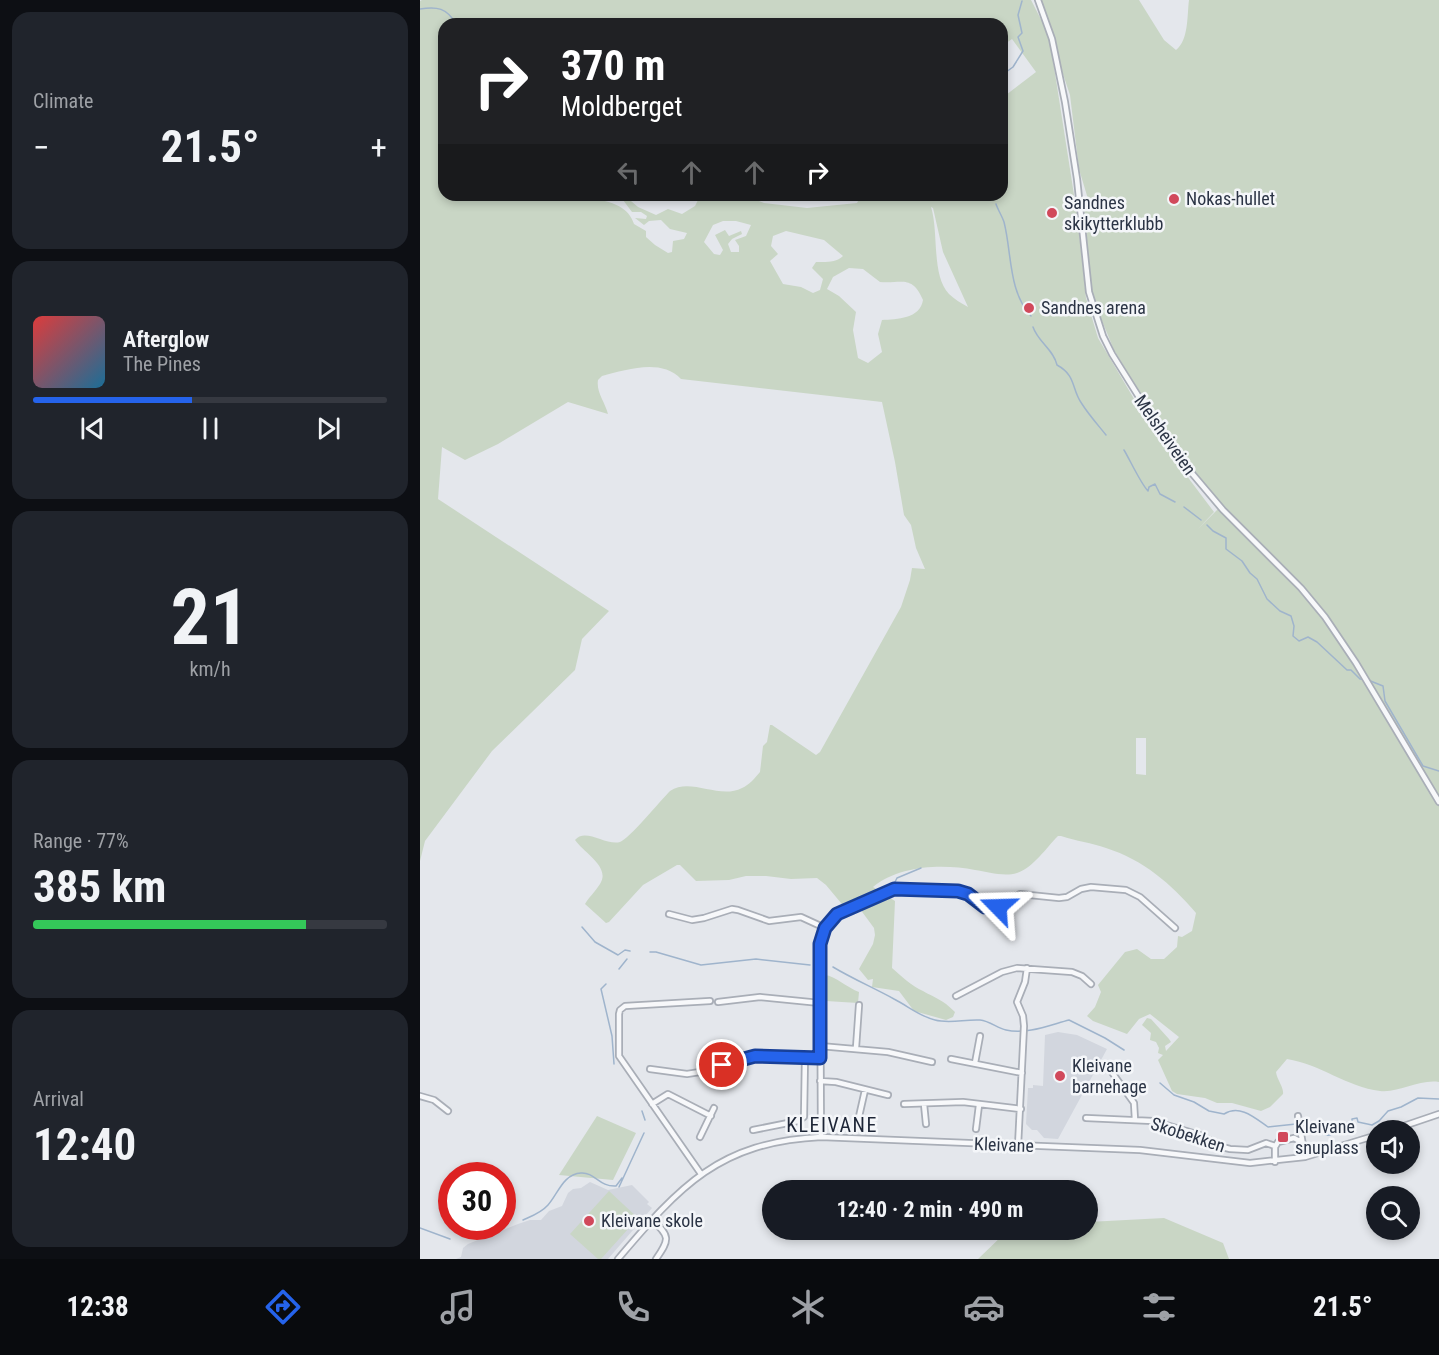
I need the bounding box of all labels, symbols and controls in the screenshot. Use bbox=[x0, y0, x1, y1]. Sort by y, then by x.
text: 370 m bbox=[561, 41, 666, 90]
icon: right bbox=[462, 42, 540, 120]
text: Climate bbox=[33, 89, 93, 113]
text: Moldberget bbox=[561, 91, 682, 123]
text: 21.5° bbox=[161, 120, 259, 173]
text: − bbox=[33, 128, 50, 167]
text: + bbox=[371, 128, 387, 167]
icon: left bbox=[612, 156, 645, 189]
icon: ahead bbox=[675, 156, 708, 189]
icon: ahead bbox=[738, 156, 771, 189]
icon: right bbox=[801, 156, 834, 189]
place label: Nokas-hullet bbox=[1186, 188, 1275, 209]
place label: Sandnes skikytterklubb bbox=[1064, 192, 1163, 234]
marker: Nokas-hullet bbox=[1167, 192, 1181, 206]
marker: Sandnes skikytterklubb bbox=[1045, 206, 1059, 220]
place label: Sandnes arena bbox=[1041, 297, 1146, 318]
marker: Sandnes arena bbox=[1022, 301, 1036, 315]
text: Afterglow bbox=[123, 327, 209, 352]
text: The Pines bbox=[123, 352, 201, 376]
street label: Melsheiveien bbox=[1130, 391, 1201, 479]
icon: previous bbox=[76, 412, 109, 445]
icon: pause bbox=[194, 412, 227, 445]
icon: next bbox=[312, 412, 345, 445]
text: 21 bbox=[171, 572, 249, 663]
text: km/h bbox=[189, 657, 231, 681]
text: Range · 77% bbox=[33, 829, 129, 853]
text: 385 km bbox=[33, 860, 166, 913]
position arrow bbox=[966, 875, 1030, 939]
pin bbox=[696, 1039, 747, 1090]
icon: arrive bbox=[705, 1048, 738, 1081]
place label: Kleivane barnehage bbox=[1072, 1055, 1147, 1097]
marker: Kleivane barnehage bbox=[1053, 1069, 1067, 1083]
text: Arrival bbox=[33, 1087, 84, 1111]
district label: KLEIVANE bbox=[786, 1113, 878, 1137]
street label: Skobekken bbox=[1148, 1113, 1228, 1156]
place label: Kleivane snuplass bbox=[1295, 1116, 1359, 1158]
text: 12:40 bbox=[33, 1118, 136, 1171]
map controls bbox=[1366, 1120, 1420, 1240]
button: sound bbox=[1366, 1120, 1420, 1174]
marker: Kleivane snuplass bbox=[1276, 1130, 1290, 1144]
street label: Kleivane bbox=[974, 1133, 1034, 1156]
speed limit sign: 30 bbox=[438, 1162, 516, 1240]
button: search bbox=[1366, 1186, 1420, 1240]
text: 12:40 · 2 min · 490 m bbox=[837, 1197, 1023, 1222]
place label: Kleivane skole bbox=[601, 1210, 703, 1231]
marker: Kleivane skole bbox=[582, 1214, 596, 1228]
icon: directions bbox=[262, 1286, 304, 1328]
icon: music bbox=[437, 1286, 479, 1328]
icon: phone bbox=[612, 1286, 654, 1328]
icon: climate bbox=[787, 1286, 829, 1328]
icon: car bbox=[963, 1286, 1005, 1328]
icon: filters bbox=[1138, 1286, 1180, 1328]
text: 12:38 bbox=[67, 1291, 129, 1323]
text: 21.5° bbox=[1313, 1291, 1372, 1323]

